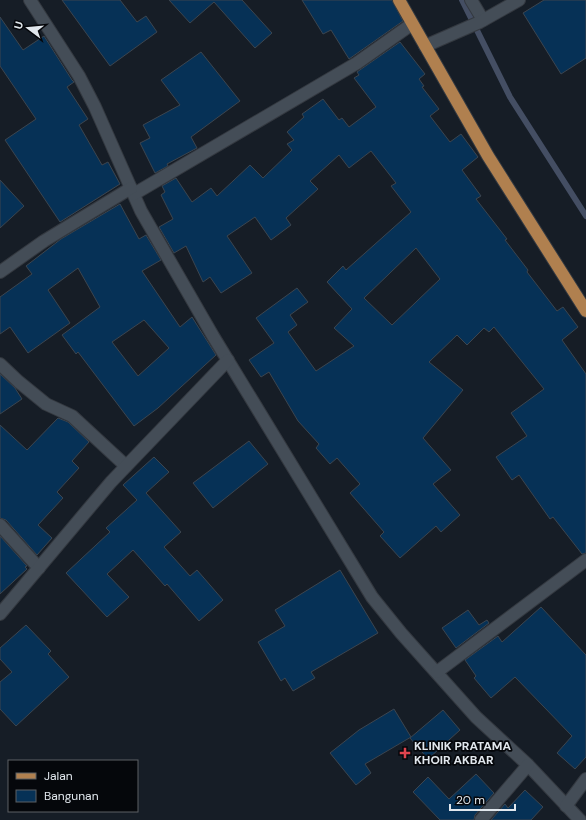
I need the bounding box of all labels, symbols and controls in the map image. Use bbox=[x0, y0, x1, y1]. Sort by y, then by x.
north arrow bbox=[8, 8, 48, 48]
text: U bbox=[11, 20, 26, 31]
place label: KLINIK PRATAMA KHOIR AKBAR bbox=[414, 738, 511, 768]
marker: KLINIK PRATAMA KHOIR AKBAR bbox=[399, 747, 411, 759]
legend bbox=[8, 760, 138, 812]
text: Jalan bbox=[44, 768, 73, 784]
scale bar bbox=[450, 786, 515, 812]
text: Bangunan bbox=[44, 788, 99, 804]
text: 20 m bbox=[456, 792, 485, 808]

